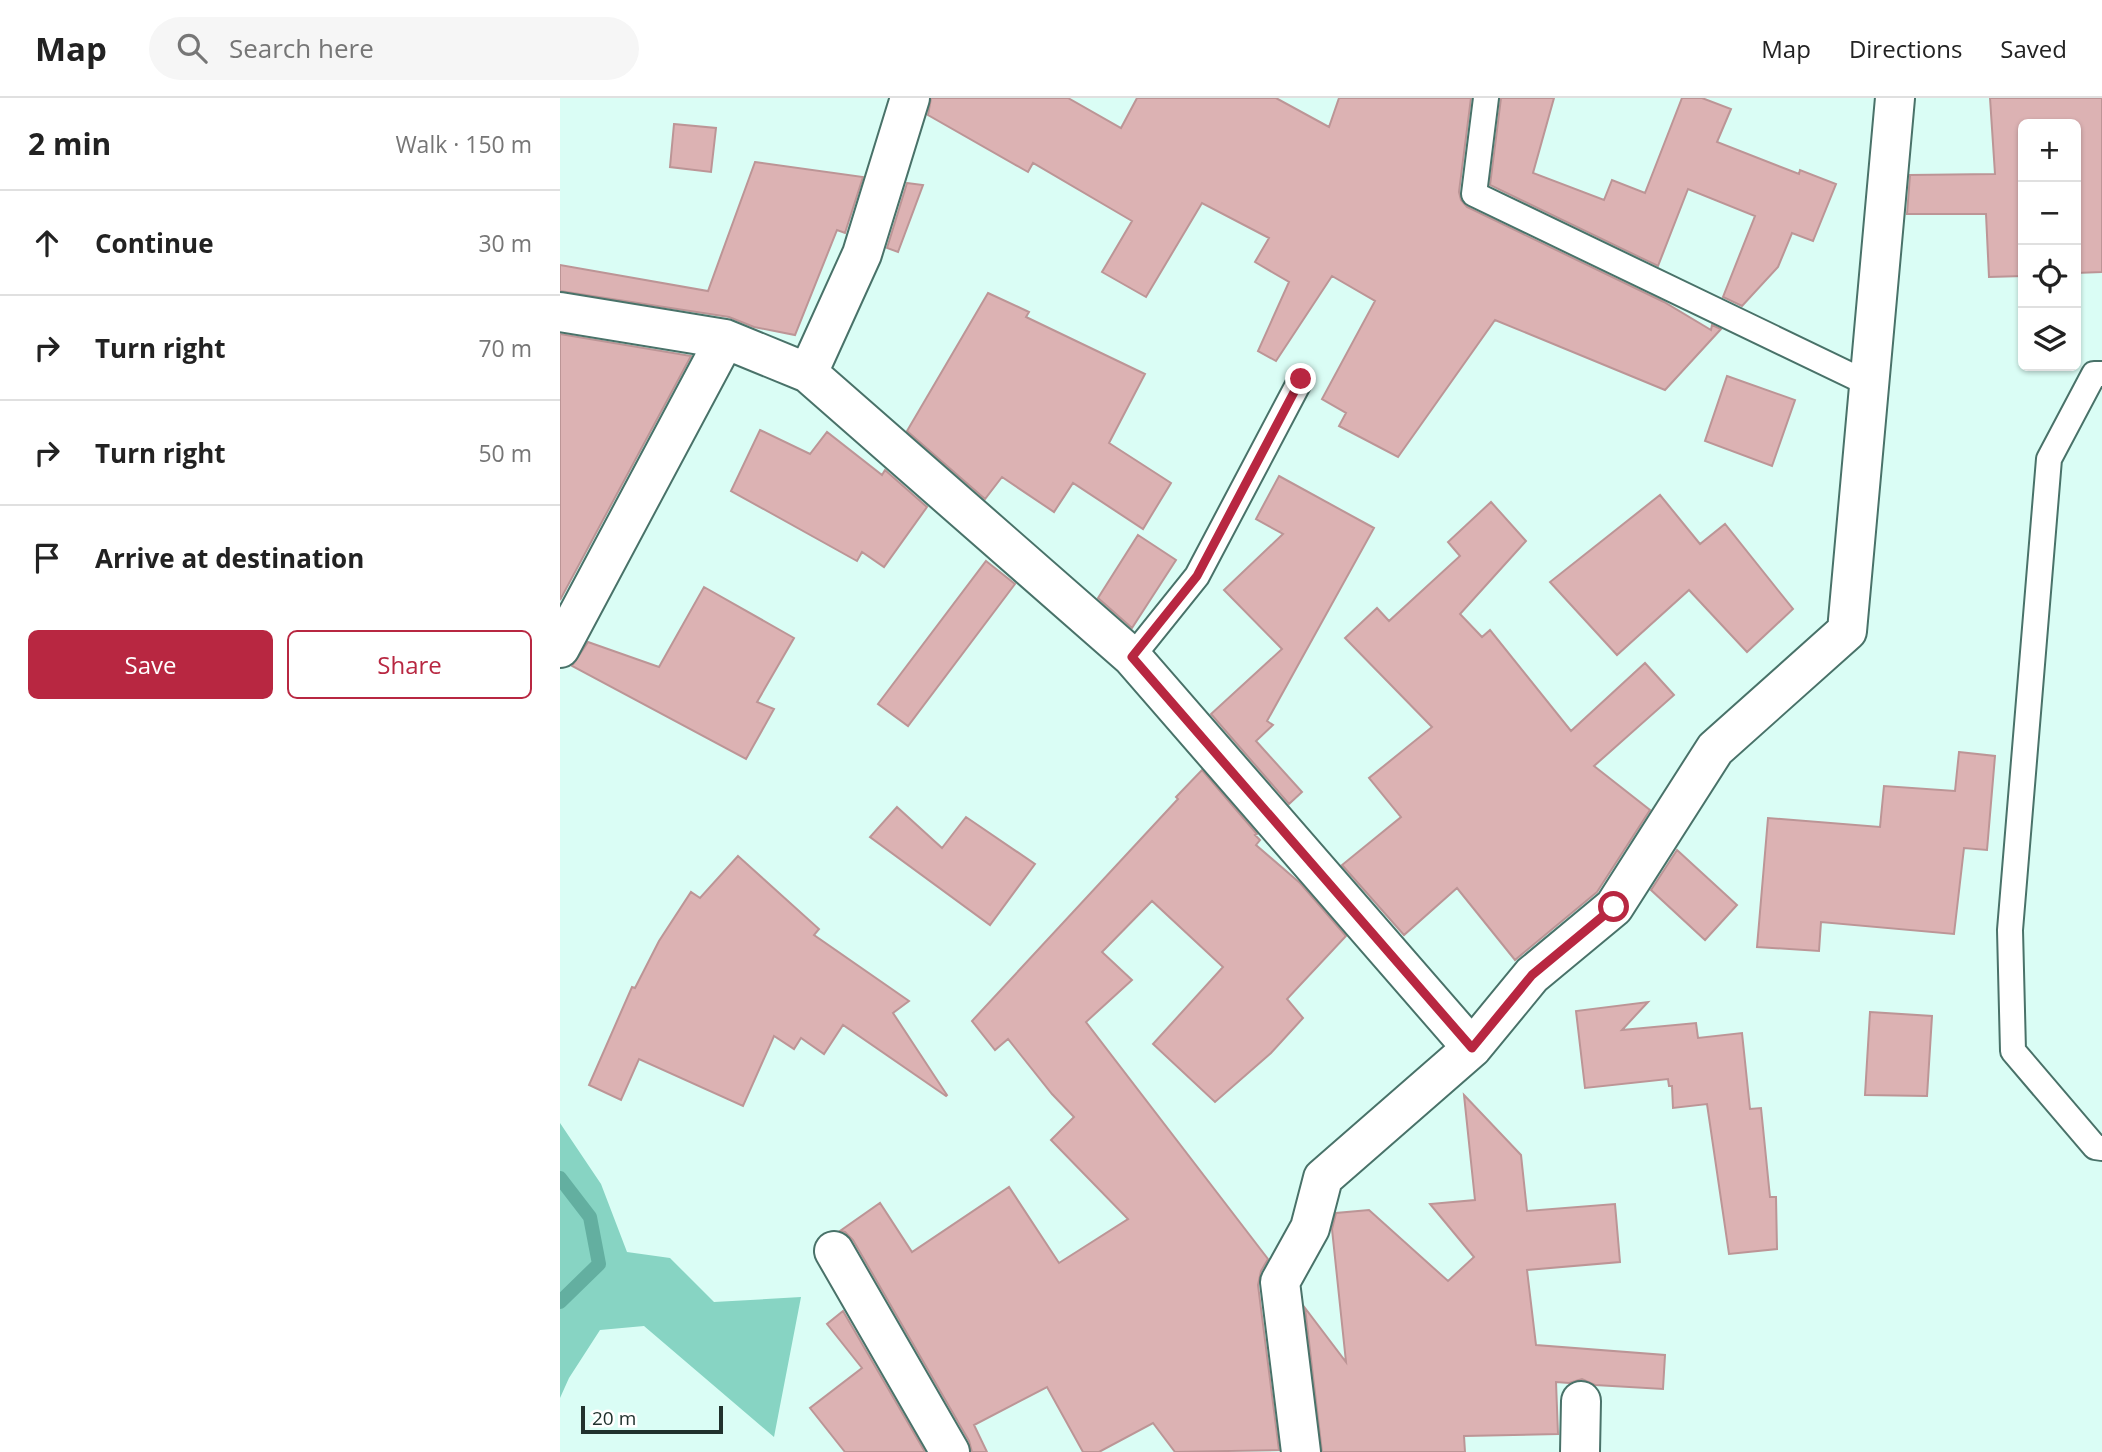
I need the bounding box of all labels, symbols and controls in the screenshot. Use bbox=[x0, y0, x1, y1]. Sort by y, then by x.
search box bbox=[149, 17, 639, 80]
text: Map bbox=[35, 26, 107, 71]
icon: search bbox=[173, 29, 211, 67]
text: Search here bbox=[229, 30, 374, 66]
text: Map bbox=[1761, 32, 1811, 65]
text: Directions bbox=[1849, 32, 1962, 65]
text: Saved bbox=[2000, 32, 2067, 65]
map controls bbox=[2018, 119, 2081, 371]
button: + bbox=[2018, 119, 2081, 182]
text: 2 min bbox=[28, 123, 111, 164]
text: Walk · 150 m bbox=[395, 128, 532, 160]
button: − bbox=[2018, 182, 2081, 245]
icon: ahead bbox=[28, 224, 66, 262]
text: Continue bbox=[95, 225, 214, 261]
text: 30 m bbox=[478, 227, 532, 259]
button: locate bbox=[2018, 245, 2081, 308]
button: layers bbox=[2018, 308, 2081, 371]
icon: right bbox=[28, 329, 66, 367]
text: Turn right bbox=[95, 330, 226, 366]
text: 70 m bbox=[478, 332, 532, 364]
route end bbox=[1285, 363, 1316, 394]
icon: right bbox=[28, 434, 66, 472]
text: Turn right bbox=[95, 435, 226, 471]
text: 50 m bbox=[478, 437, 532, 469]
icon: arrive bbox=[28, 539, 66, 577]
text: Arrive at destination bbox=[95, 540, 364, 576]
button: Save bbox=[28, 630, 273, 699]
button: Share bbox=[287, 630, 532, 699]
route start bbox=[1598, 891, 1629, 922]
scale bar bbox=[581, 1403, 723, 1435]
text: 20 m bbox=[592, 1405, 636, 1431]

